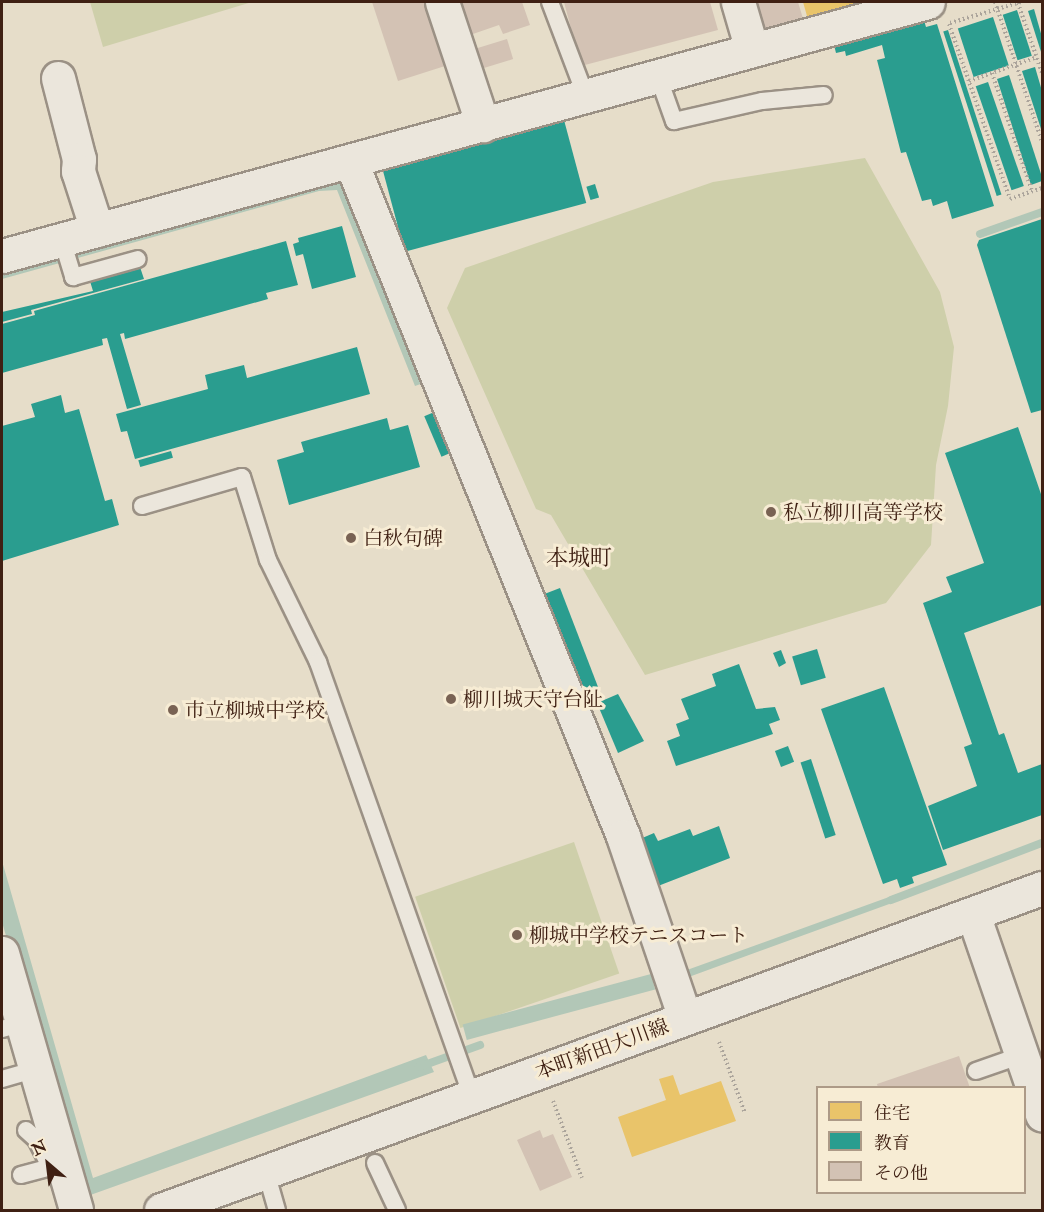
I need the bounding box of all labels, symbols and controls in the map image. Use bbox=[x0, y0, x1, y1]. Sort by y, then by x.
place label: 私立柳川高等学校 bbox=[783, 500, 943, 524]
marker: 私立柳川高等学校 bbox=[764, 505, 778, 519]
place label: 白秋句碑 bbox=[363, 526, 443, 550]
marker: 白秋句碑 bbox=[344, 531, 358, 545]
district label: 本城町 bbox=[546, 546, 612, 572]
place label: 柳川城天守台阯 bbox=[463, 687, 603, 711]
marker: 柳川城天守台阯 bbox=[444, 692, 458, 706]
place label: 市立柳城中学校 bbox=[185, 698, 325, 722]
marker: 市立柳城中学校 bbox=[166, 703, 180, 717]
place label: 柳城中学校テニスコート bbox=[529, 923, 749, 947]
marker: 柳城中学校テニスコート bbox=[510, 928, 524, 942]
street label: 本町新田大川線 bbox=[532, 1014, 672, 1084]
legend bbox=[816, 1086, 1026, 1194]
text: 住宅 bbox=[874, 1102, 910, 1125]
text: 教育 bbox=[874, 1132, 910, 1155]
north arrow bbox=[18, 1134, 78, 1194]
text: N bbox=[29, 1136, 51, 1160]
text: その他 bbox=[874, 1162, 928, 1185]

